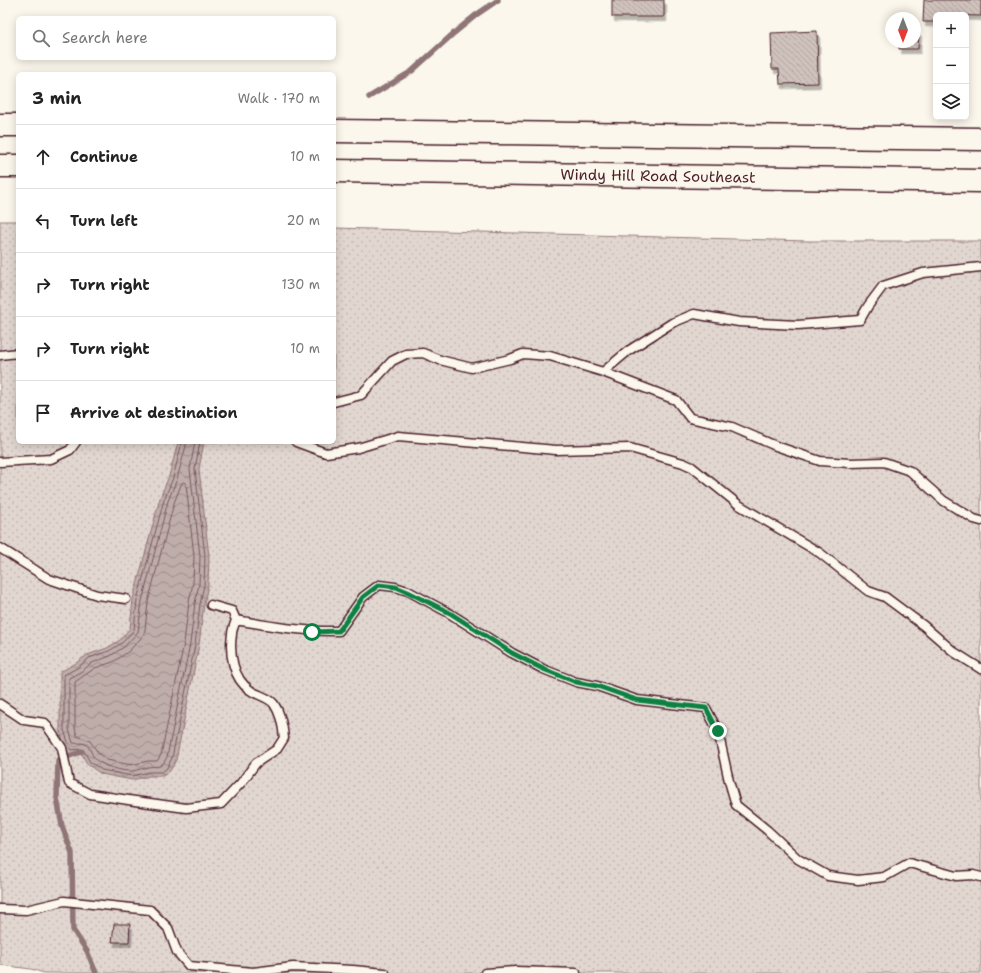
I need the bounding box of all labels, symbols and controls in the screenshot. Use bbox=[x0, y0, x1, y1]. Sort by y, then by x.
north arrow bbox=[885, 12, 921, 48]
map controls bbox=[933, 12, 969, 120]
button: + bbox=[933, 12, 969, 48]
search box bbox=[16, 16, 336, 60]
icon: search bbox=[30, 27, 52, 49]
text: Search here bbox=[62, 28, 148, 48]
button: − bbox=[933, 48, 969, 84]
button: layers bbox=[933, 84, 969, 120]
text: 3 min bbox=[32, 87, 82, 109]
text: Walk · 170 m bbox=[238, 90, 320, 107]
icon: ahead bbox=[32, 146, 54, 168]
text: Continue bbox=[70, 147, 138, 167]
text: 10 m bbox=[290, 148, 320, 165]
street label: Windy Hill Road Southeast bbox=[560, 164, 756, 188]
icon: left bbox=[32, 210, 54, 232]
text: Turn left bbox=[70, 211, 138, 231]
text: 20 m bbox=[287, 212, 320, 229]
icon: right bbox=[32, 274, 54, 296]
text: Turn right bbox=[70, 275, 150, 295]
text: 130 m bbox=[282, 276, 320, 293]
icon: right bbox=[32, 338, 54, 360]
text: Turn right bbox=[70, 339, 150, 359]
text: 10 m bbox=[290, 340, 320, 357]
icon: arrive bbox=[32, 402, 54, 424]
text: Arrive at destination bbox=[70, 403, 238, 423]
route start bbox=[303, 623, 321, 641]
route end bbox=[709, 722, 727, 740]

